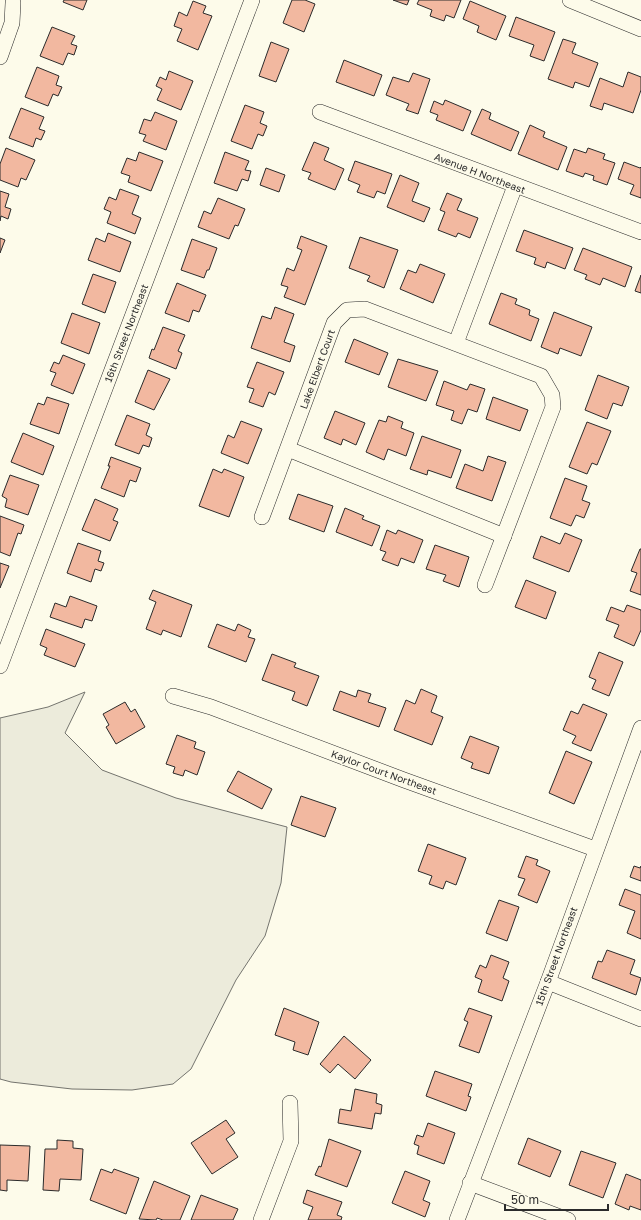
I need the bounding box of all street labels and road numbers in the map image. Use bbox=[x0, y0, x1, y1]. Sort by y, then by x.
street label: Avenue H Northeast bbox=[433, 150, 527, 196]
street label: 16th Street Northeast bbox=[102, 282, 150, 384]
street label: Lake Elbert Court bbox=[297, 327, 337, 411]
street label: Kaylor Court Northeast bbox=[330, 747, 438, 797]
street label: 15th Street Northeast bbox=[533, 905, 579, 1007]

